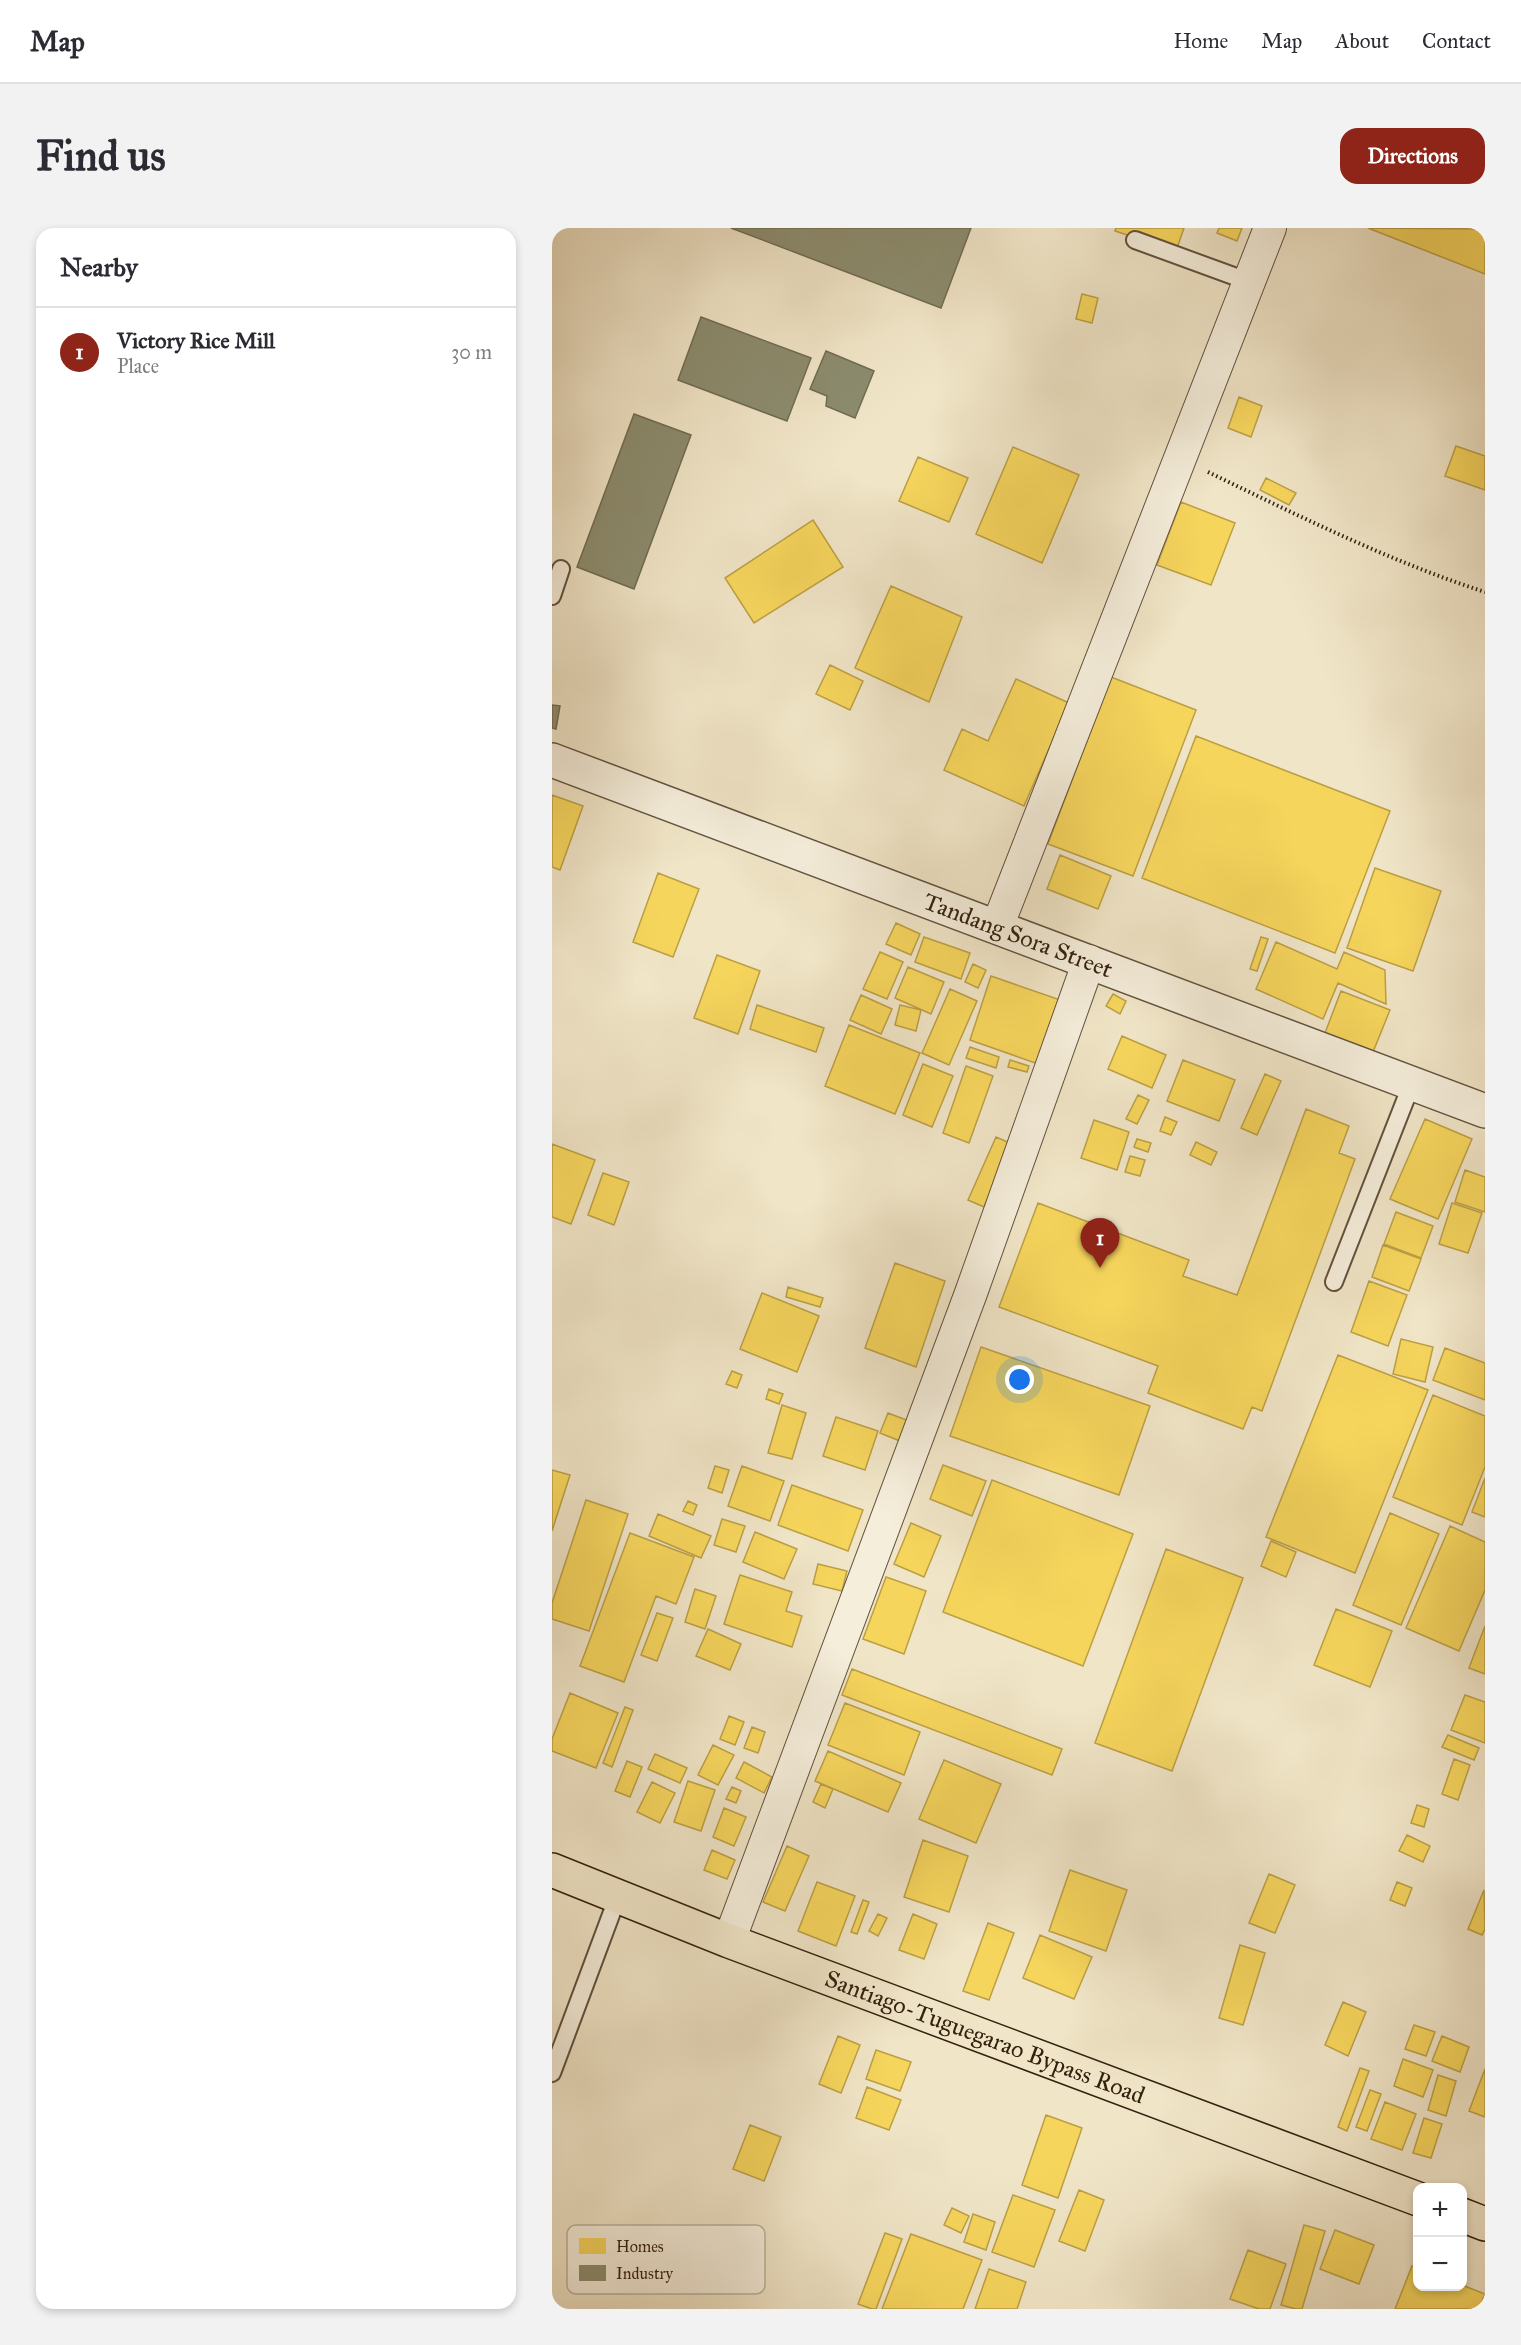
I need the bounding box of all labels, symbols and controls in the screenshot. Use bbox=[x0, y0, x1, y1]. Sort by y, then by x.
text: Map bbox=[30, 24, 85, 59]
text: Home bbox=[1173, 28, 1228, 54]
text: Map bbox=[1261, 28, 1302, 54]
text: About bbox=[1335, 28, 1389, 54]
text: Contact bbox=[1422, 28, 1491, 54]
button: Directions bbox=[1340, 128, 1485, 184]
text: Find us bbox=[36, 130, 166, 182]
text: Nearby bbox=[60, 251, 138, 283]
text: Victory Rice Mill bbox=[117, 327, 275, 354]
text: 1 bbox=[76, 340, 83, 364]
text: 30 m bbox=[451, 340, 492, 364]
text: Place bbox=[117, 354, 159, 378]
street label: Tandang Sora Street bbox=[919, 886, 1117, 985]
pin: 1 bbox=[1080, 1218, 1120, 1268]
your location bbox=[1005, 1365, 1034, 1394]
street label: Santiago-Tuguegarao Bypass Road bbox=[821, 1963, 1149, 2110]
map controls bbox=[1413, 2183, 1467, 2291]
button: + bbox=[1413, 2183, 1467, 2237]
legend bbox=[567, 2225, 765, 2294]
text: Homes bbox=[616, 2237, 664, 2256]
button: − bbox=[1413, 2237, 1467, 2291]
text: Industry bbox=[616, 2264, 674, 2283]

